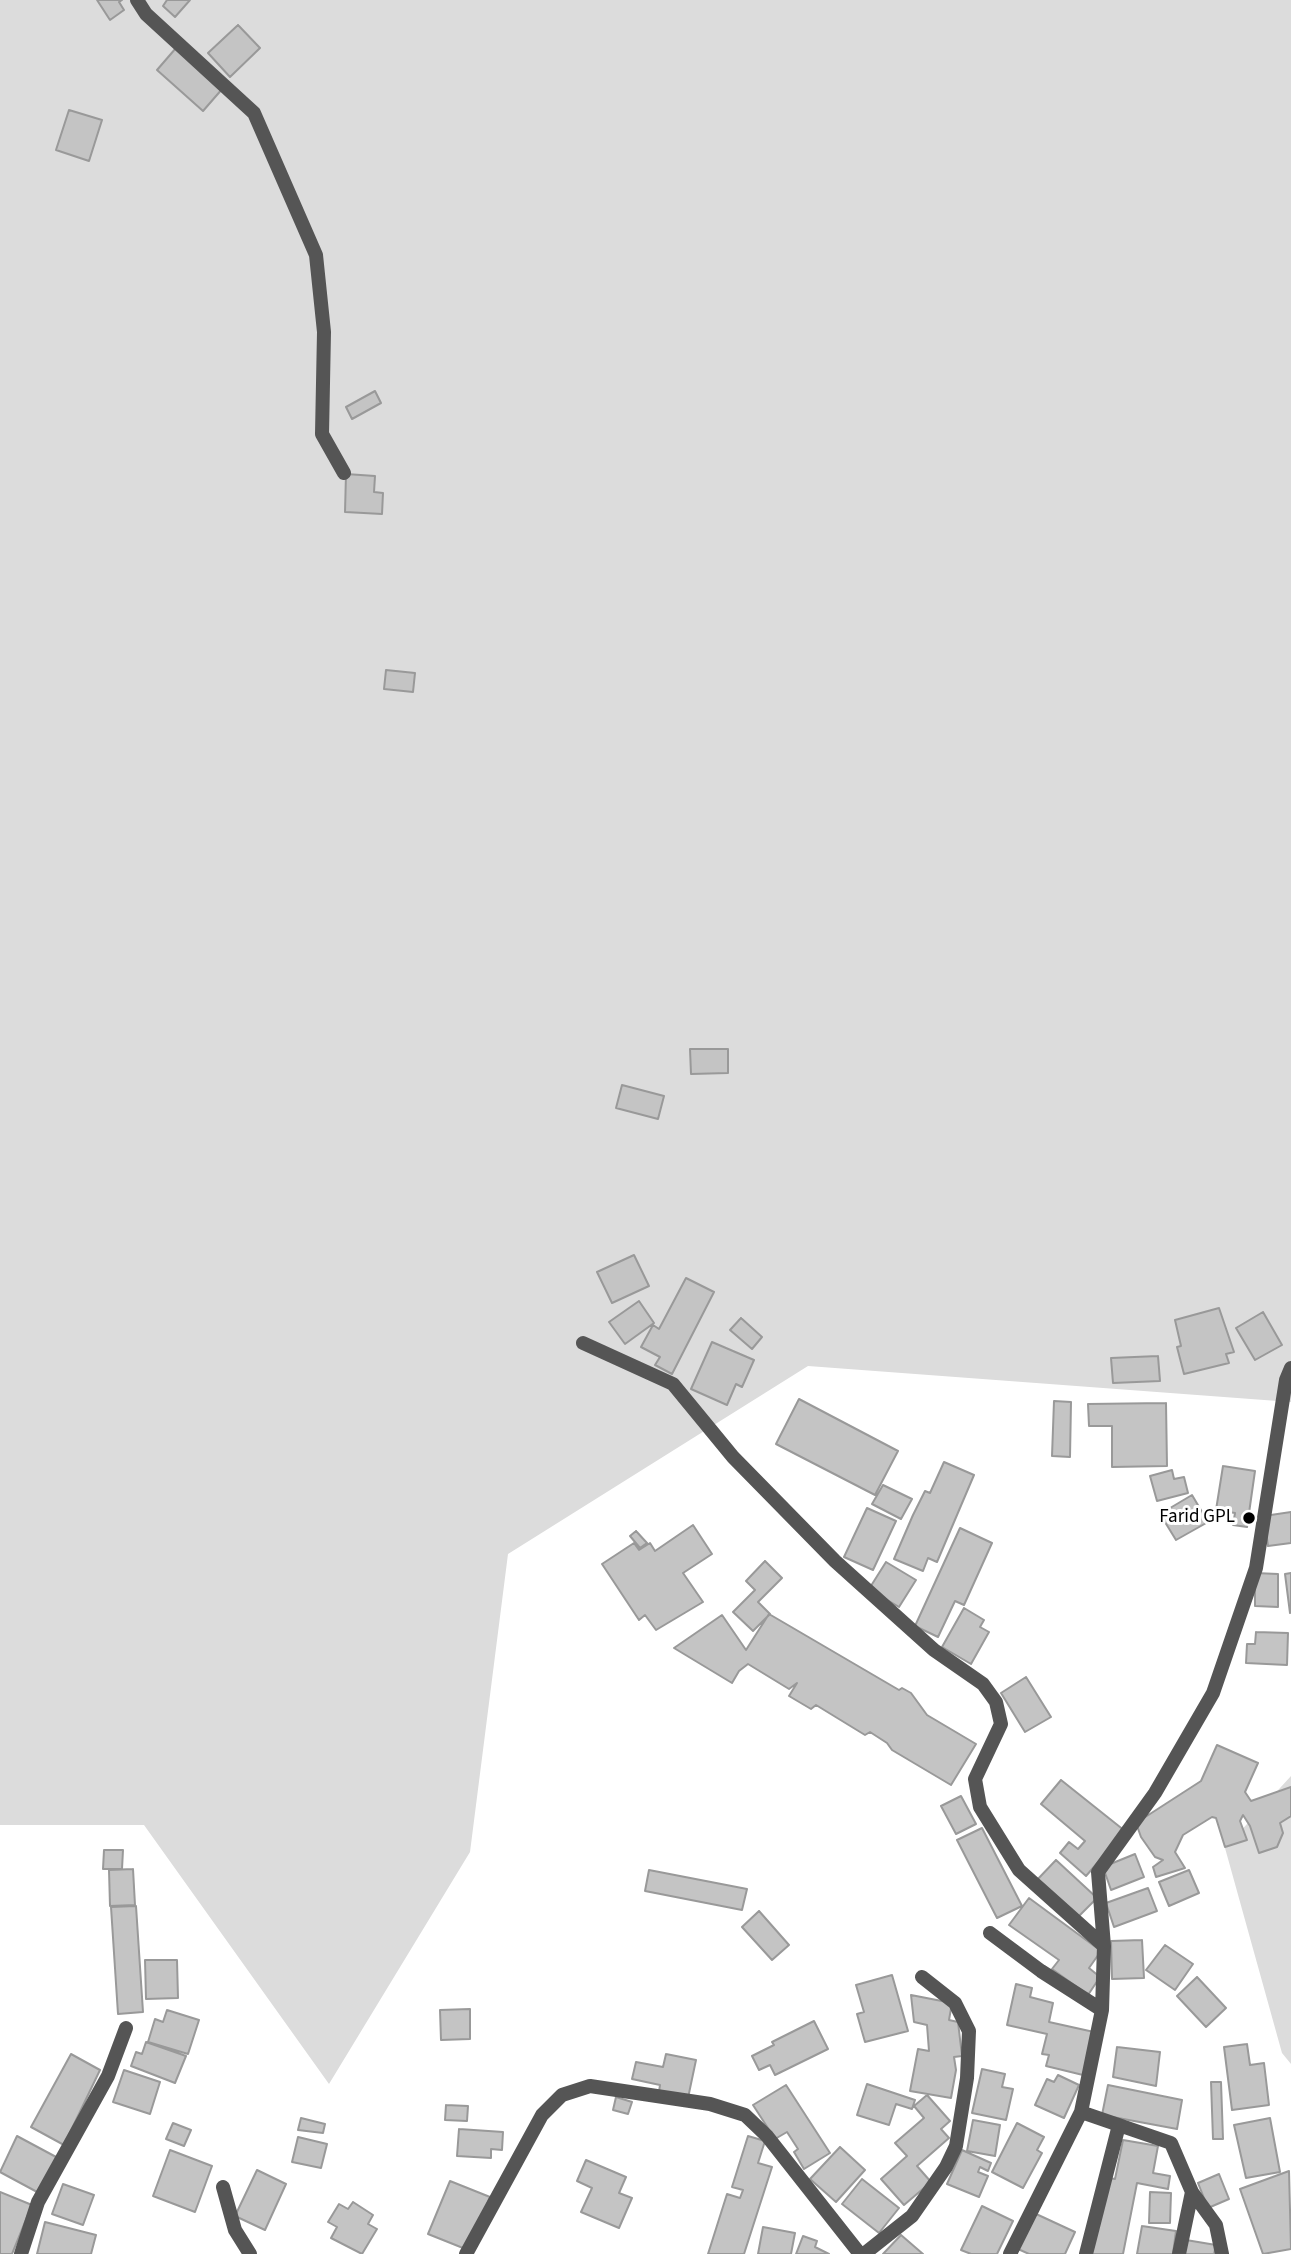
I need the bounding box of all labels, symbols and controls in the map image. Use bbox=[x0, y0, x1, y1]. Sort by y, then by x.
place label: Farid GPL bbox=[1159, 1507, 1235, 1529]
marker: Farid GPL bbox=[1241, 1510, 1257, 1526]

